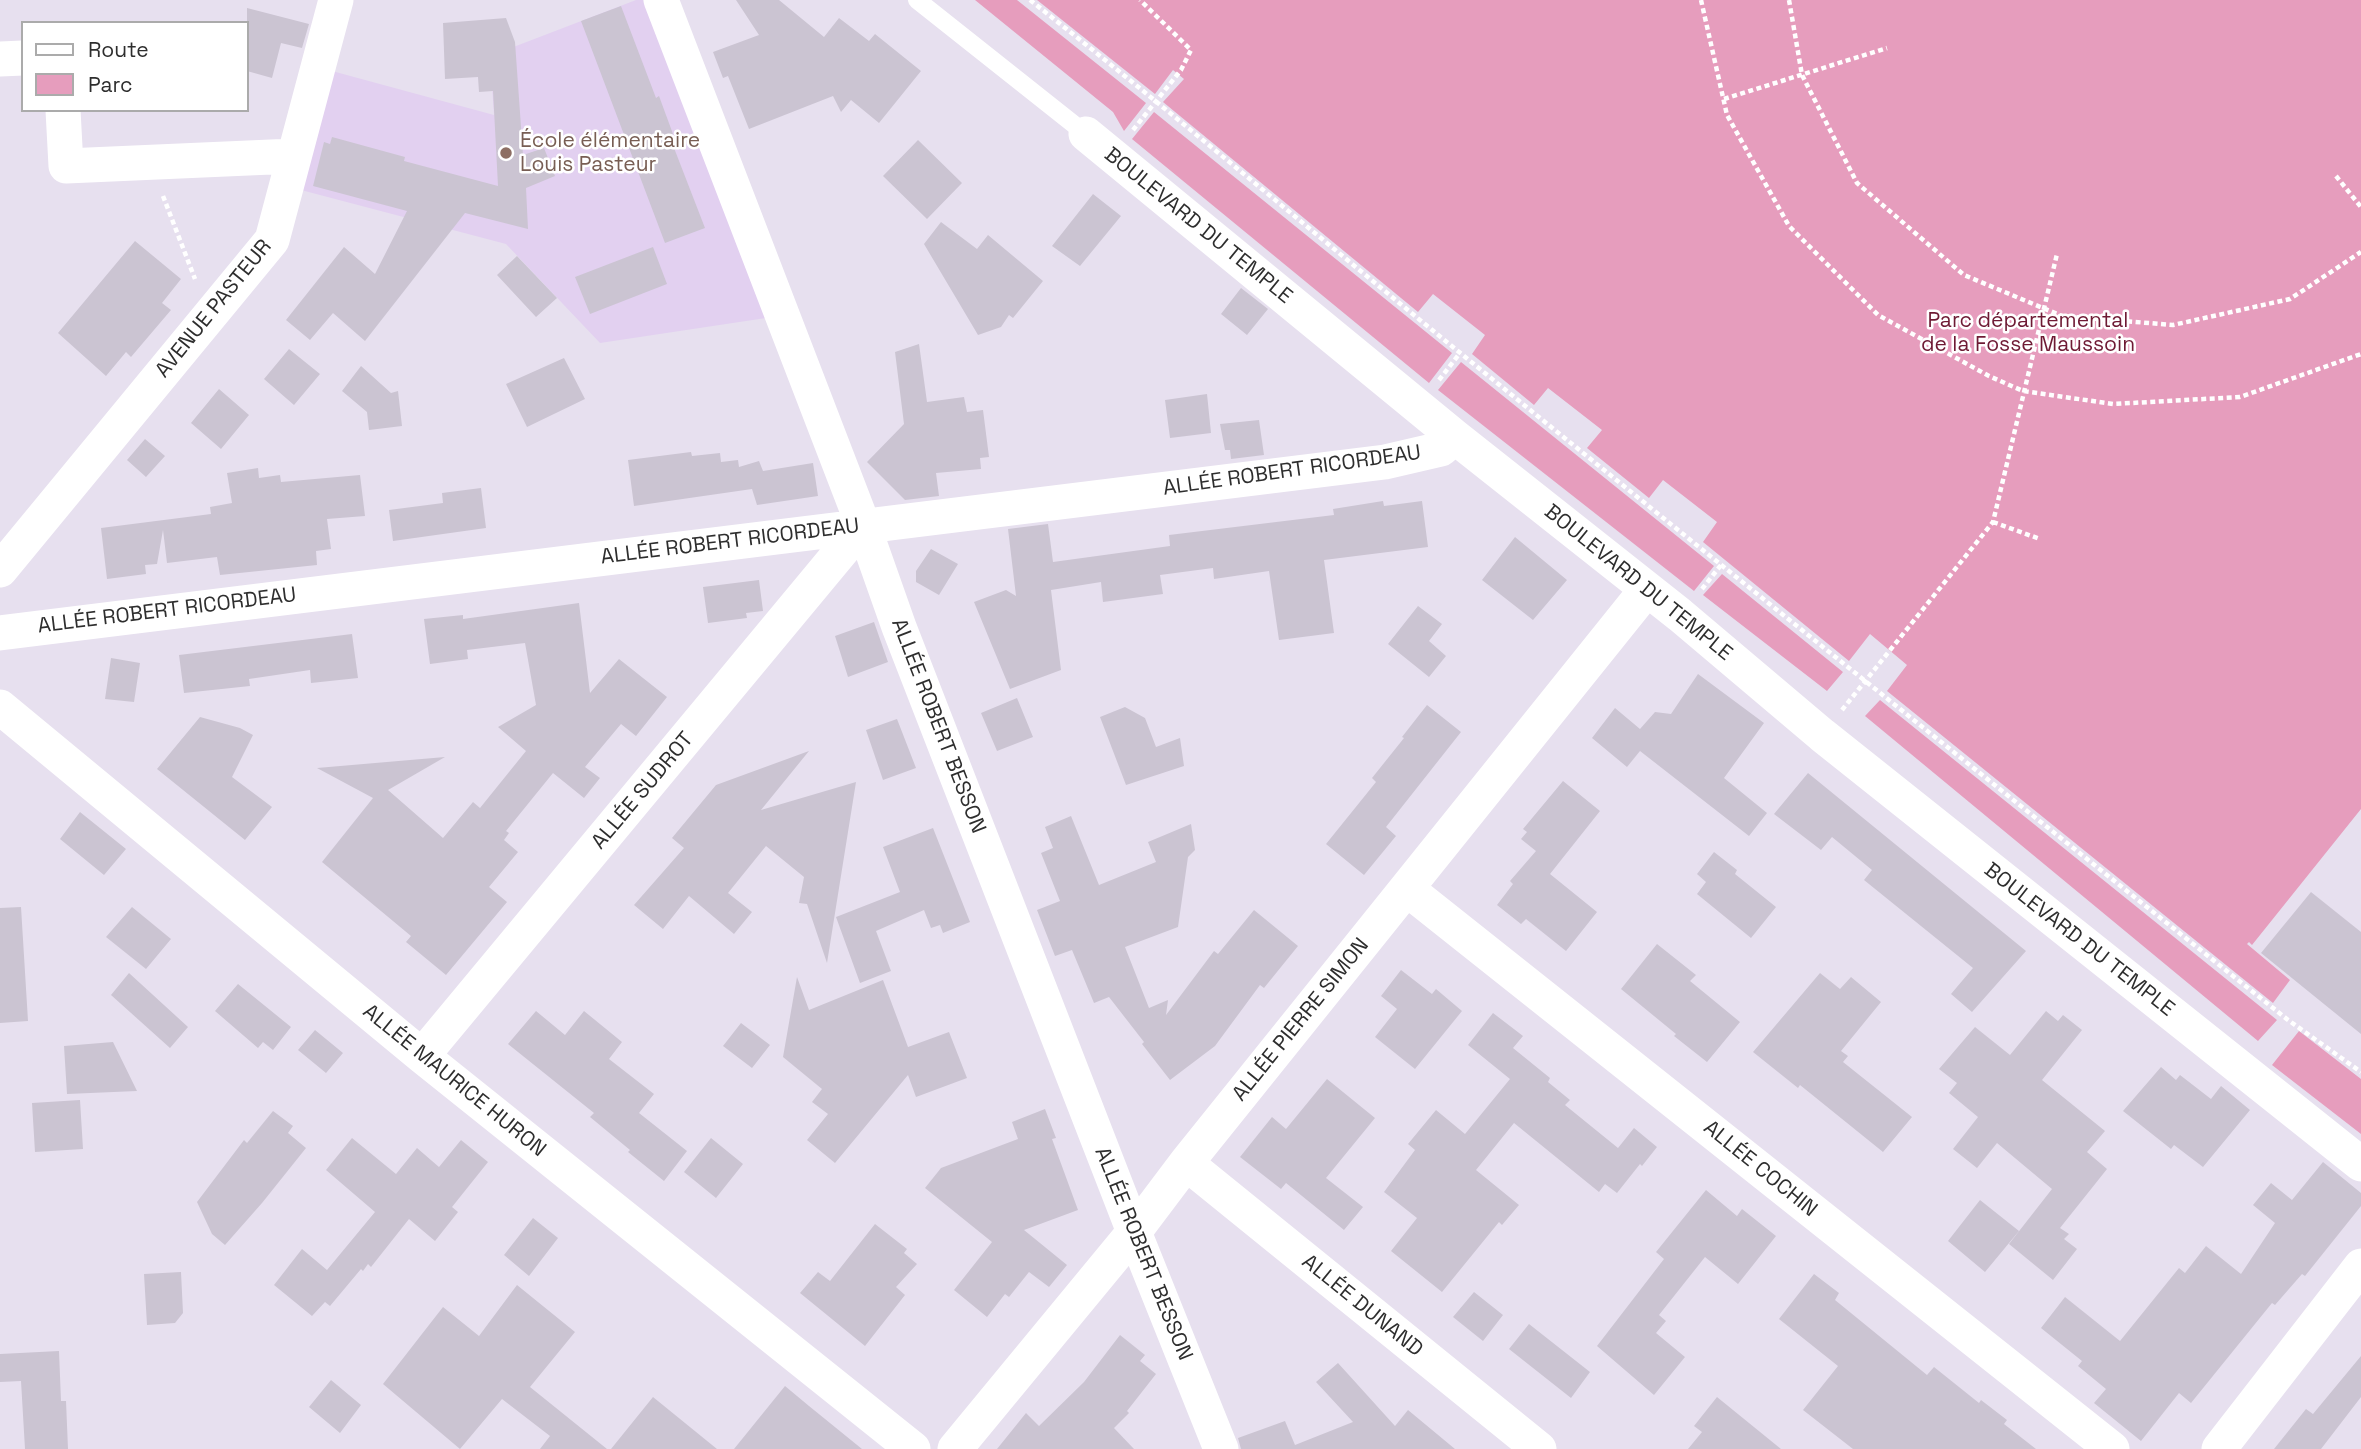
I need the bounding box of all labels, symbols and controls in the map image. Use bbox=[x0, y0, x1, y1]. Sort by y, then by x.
legend bbox=[21, 21, 248, 112]
text: Route bbox=[88, 36, 149, 63]
text: Parc bbox=[88, 71, 133, 98]
place label: École élémentaire Louis Pasteur bbox=[520, 128, 700, 178]
street label: BOULEVARD DU TEMPLE bbox=[1099, 142, 1297, 310]
marker: École élémentaire Louis Pasteur bbox=[498, 145, 514, 161]
street label: AVENUE PASTEUR bbox=[151, 235, 277, 383]
park label: Parc départemental de la Fosse Maussoin bbox=[1921, 308, 2135, 358]
street label: ALLÉE ROBERT RICORDEAU bbox=[1161, 440, 1423, 502]
street label: BOULEVARD DU TEMPLE bbox=[1539, 499, 1737, 667]
street label: ALLÉE ROBERT RICORDEAU bbox=[599, 514, 861, 570]
street label: ALLÉE ROBERT RICORDEAU bbox=[36, 583, 298, 639]
street label: ALLÉE ROBERT BESSON bbox=[885, 615, 991, 837]
street label: ALLÉE SUDROT bbox=[587, 727, 699, 855]
street label: BOULEVARD DU TEMPLE bbox=[1979, 858, 2179, 1022]
street label: ALLÉE PIERRE SIMON bbox=[1227, 933, 1375, 1107]
street label: ALLÉE MAURICE HURON bbox=[357, 999, 551, 1163]
street label: ALLÉE COCHIN bbox=[1698, 1115, 1822, 1223]
street label: ALLÉE ROBERT BESSON bbox=[1089, 1144, 1197, 1364]
street label: ALLÉE DUNAND bbox=[1297, 1250, 1427, 1362]

